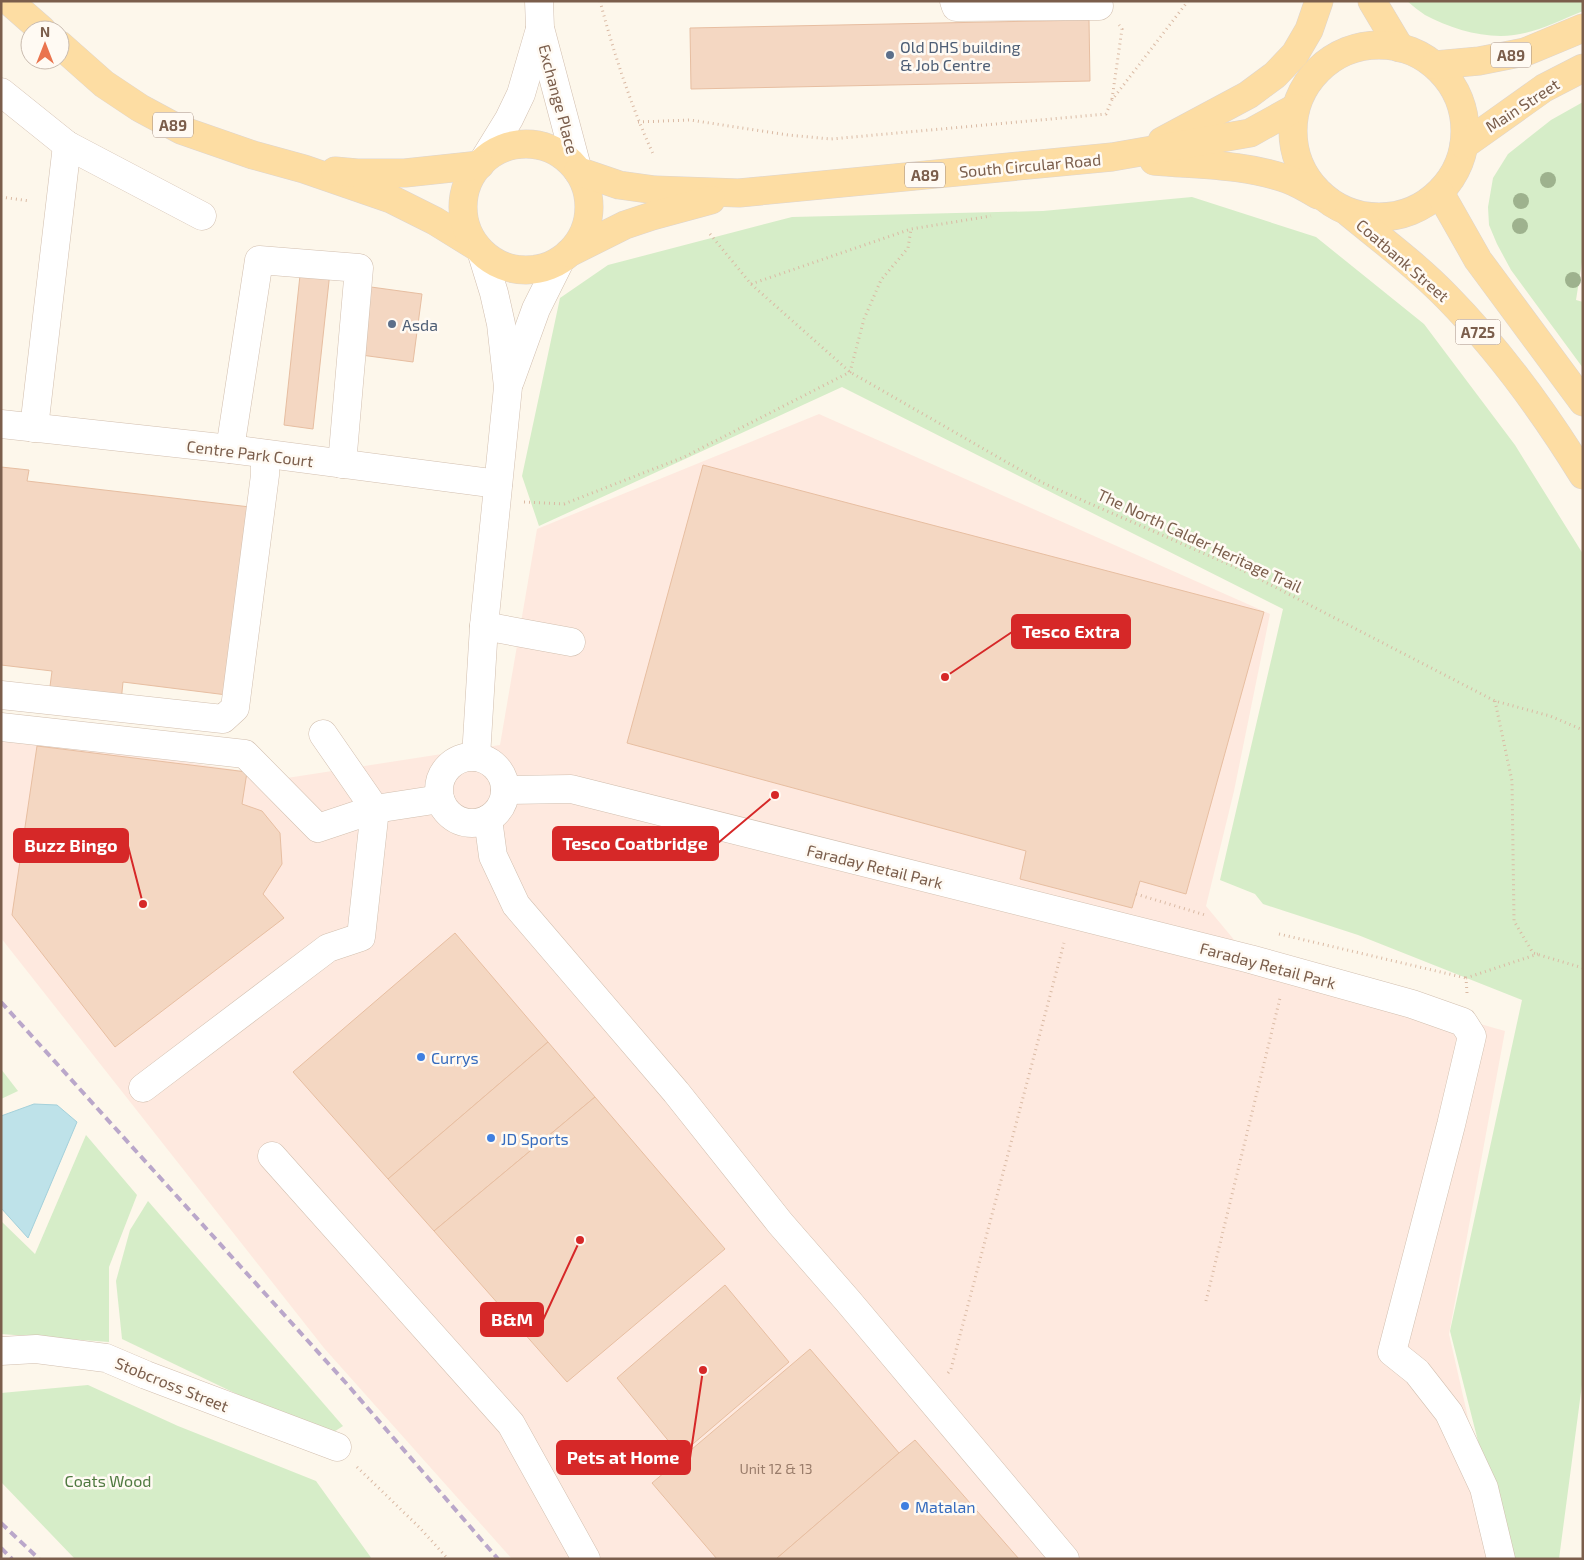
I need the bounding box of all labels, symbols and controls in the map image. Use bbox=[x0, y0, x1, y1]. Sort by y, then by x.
north arrow bbox=[20, 20, 70, 70]
text: N bbox=[40, 23, 50, 40]
place label: Old DHS building & Job Centre bbox=[900, 37, 1020, 74]
street label: Exchange Place bbox=[535, 42, 583, 156]
road number: A89 bbox=[1491, 42, 1531, 68]
marker: Old DHS building & Job Centre bbox=[884, 49, 896, 61]
street label: Main Street bbox=[1482, 74, 1562, 136]
road number: A89 bbox=[153, 112, 193, 138]
street label: South Circular Road bbox=[958, 149, 1102, 181]
road number: A89 bbox=[905, 162, 945, 188]
street label: Coatbank Street bbox=[1353, 215, 1453, 305]
place label: Asda bbox=[402, 315, 438, 334]
marker: Asda bbox=[386, 318, 398, 330]
road number: A725 bbox=[1456, 320, 1500, 344]
street label: Centre Park Court bbox=[186, 436, 314, 470]
street label: The North Calder Heritage Trail bbox=[1095, 484, 1306, 596]
callout: Tesco Extra bbox=[1012, 615, 1130, 648]
text: Tesco Extra bbox=[1022, 620, 1120, 642]
callout: Tesco Coatbridge bbox=[553, 827, 718, 860]
callout: Buzz Bingo bbox=[14, 829, 128, 862]
text: Tesco Coatbridge bbox=[562, 832, 708, 854]
text: Buzz Bingo bbox=[24, 834, 118, 856]
street label: Faraday Retail Park bbox=[805, 840, 945, 892]
street label: Faraday Retail Park bbox=[1198, 938, 1338, 992]
place label: Currys bbox=[431, 1048, 479, 1067]
marker: Currys bbox=[415, 1051, 427, 1063]
place label: JD Sports bbox=[501, 1129, 569, 1148]
marker: JD Sports bbox=[485, 1132, 497, 1144]
callout: B&M bbox=[481, 1303, 543, 1336]
text: B&M bbox=[491, 1308, 533, 1330]
street label: Stobcross Street bbox=[113, 1353, 231, 1415]
callout: Pets at Home bbox=[557, 1441, 690, 1474]
text: Pets at Home bbox=[567, 1446, 679, 1468]
house number: Unit 12 & 13 bbox=[739, 1460, 813, 1477]
park label: Coats Wood bbox=[65, 1471, 151, 1490]
place label: Matalan bbox=[915, 1497, 976, 1516]
marker: Matalan bbox=[899, 1500, 911, 1512]

